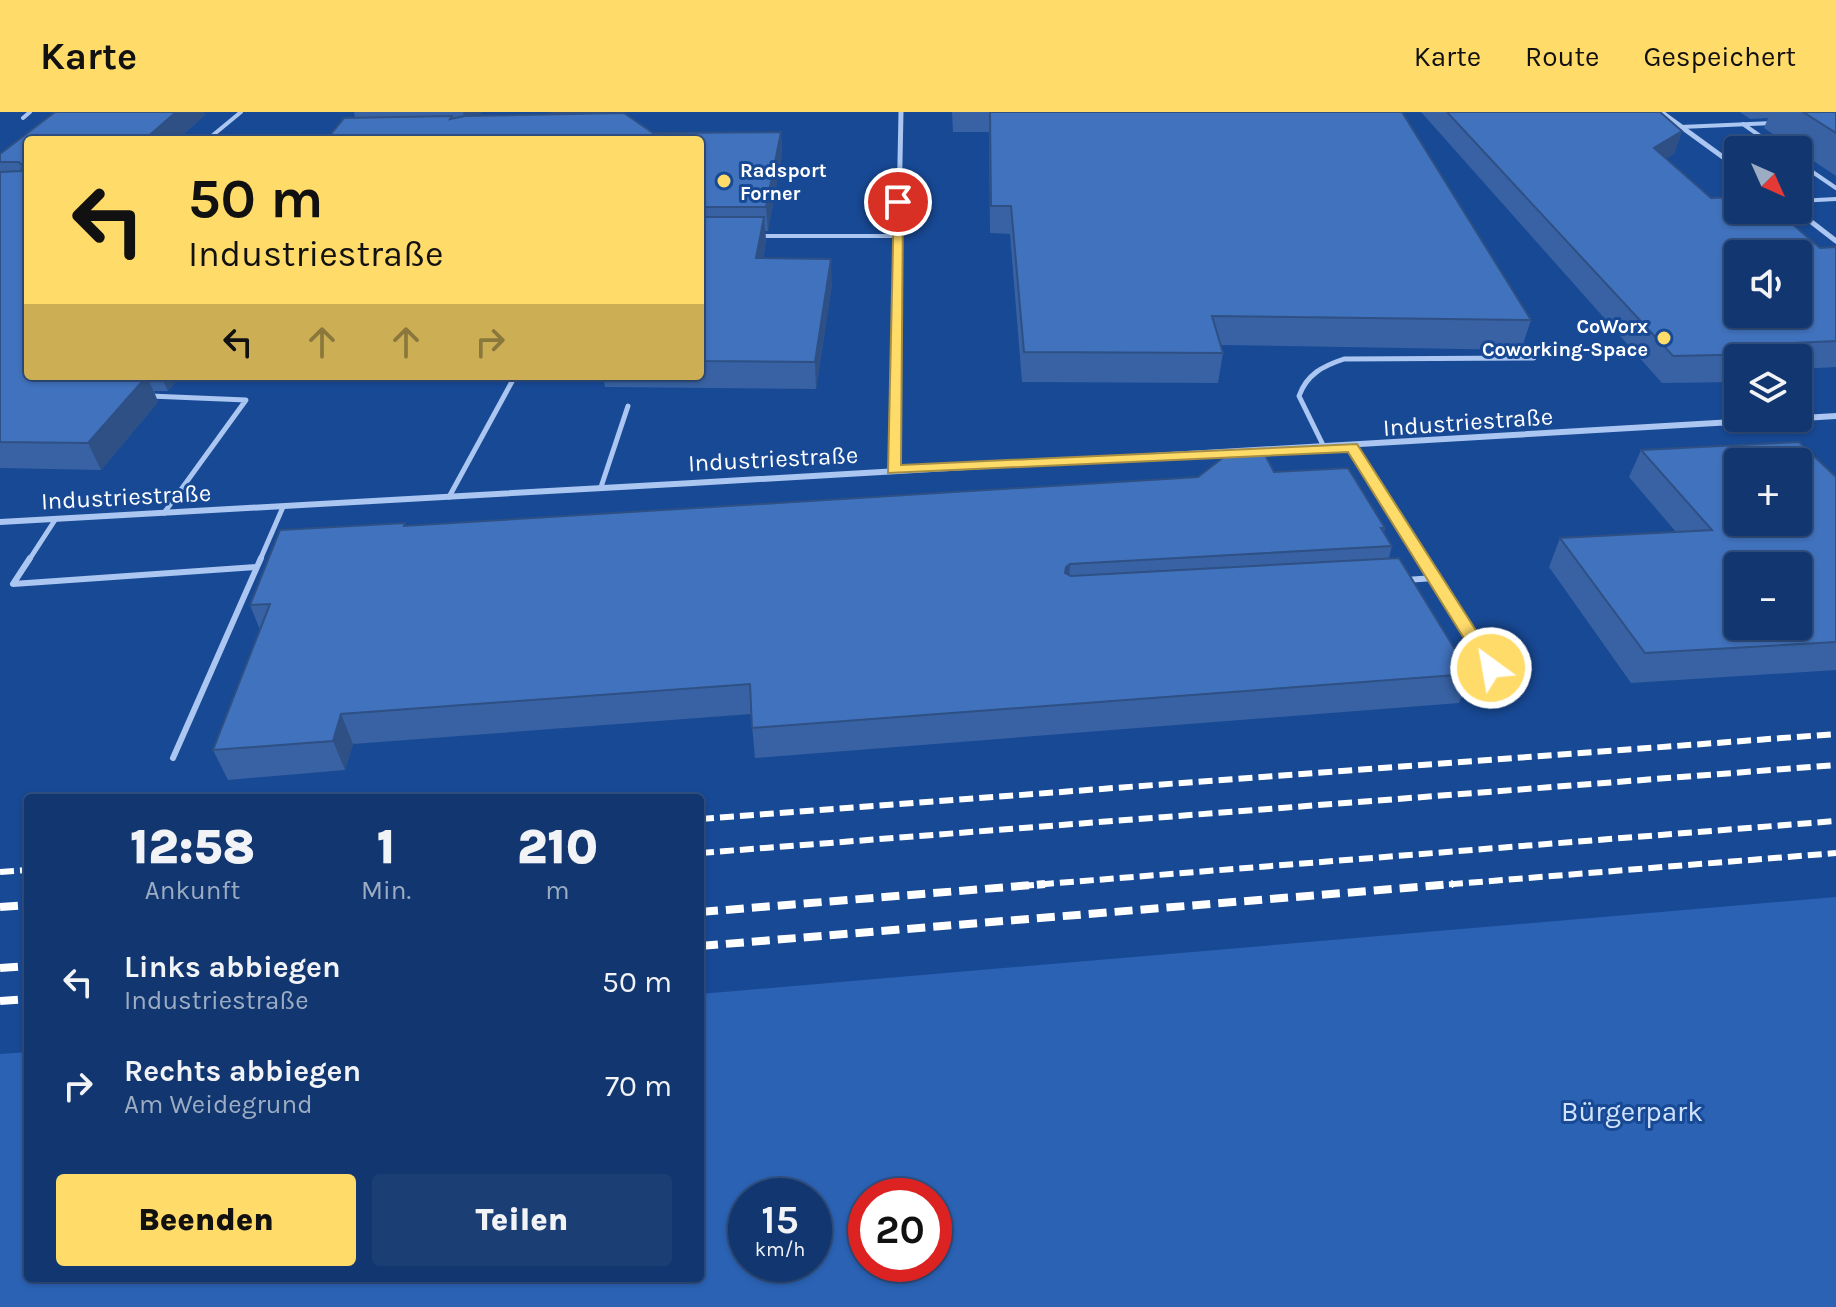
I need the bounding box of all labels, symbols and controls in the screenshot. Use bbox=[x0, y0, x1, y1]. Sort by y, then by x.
text: Karte bbox=[40, 34, 137, 79]
text: Karte bbox=[1414, 40, 1481, 73]
text: Route bbox=[1525, 40, 1599, 73]
text: Gespeichert bbox=[1643, 40, 1796, 73]
north arrow bbox=[1724, 136, 1812, 224]
map controls bbox=[1724, 136, 1812, 640]
place label: Radsport Forner bbox=[740, 159, 827, 205]
text: 50 m bbox=[188, 166, 323, 231]
icon: left bbox=[56, 168, 160, 272]
pin bbox=[864, 168, 932, 236]
marker: Radsport Forner bbox=[715, 172, 733, 190]
icon: arrive bbox=[876, 180, 920, 224]
text: Industriestraße bbox=[188, 233, 443, 275]
button: sound bbox=[1724, 240, 1812, 328]
place label: CoWorx Coworking-Space bbox=[1482, 315, 1648, 361]
icon: left bbox=[216, 320, 260, 364]
icon: ahead bbox=[300, 320, 344, 364]
icon: ahead bbox=[384, 320, 428, 364]
icon: right bbox=[468, 320, 512, 364]
marker: CoWorx Coworking-Space bbox=[1655, 329, 1673, 347]
button: layers bbox=[1724, 344, 1812, 432]
street label: Industriestraße bbox=[1382, 402, 1554, 442]
street label: Industriestraße bbox=[687, 441, 859, 477]
button: + bbox=[1724, 448, 1812, 536]
street label: Industriestraße bbox=[40, 479, 212, 515]
button: − bbox=[1724, 552, 1812, 640]
position arrow bbox=[1449, 626, 1533, 710]
text: 12:58 bbox=[130, 819, 255, 875]
text: 1 bbox=[377, 819, 395, 875]
text: 210 bbox=[517, 819, 598, 875]
text: Ankunft bbox=[145, 875, 240, 906]
text: Min. bbox=[361, 875, 411, 906]
text: m bbox=[545, 875, 570, 906]
text: Links abbiegen bbox=[124, 949, 341, 985]
icon: left bbox=[56, 960, 100, 1004]
text: 50 m bbox=[602, 964, 672, 1000]
text: Industriestraße bbox=[124, 985, 309, 1016]
text: Rechts abbiegen bbox=[124, 1053, 361, 1089]
icon: right bbox=[56, 1064, 100, 1108]
text: 70 m bbox=[605, 1068, 672, 1104]
text: Am Weidegrund bbox=[124, 1089, 313, 1120]
park label: Bürgerpark bbox=[1561, 1095, 1703, 1128]
button: Beenden bbox=[56, 1174, 356, 1266]
button: Teilen bbox=[372, 1174, 672, 1266]
speed limit sign: 20 bbox=[848, 1178, 952, 1282]
text: 15 bbox=[761, 1196, 799, 1243]
text: km/h bbox=[755, 1238, 805, 1261]

